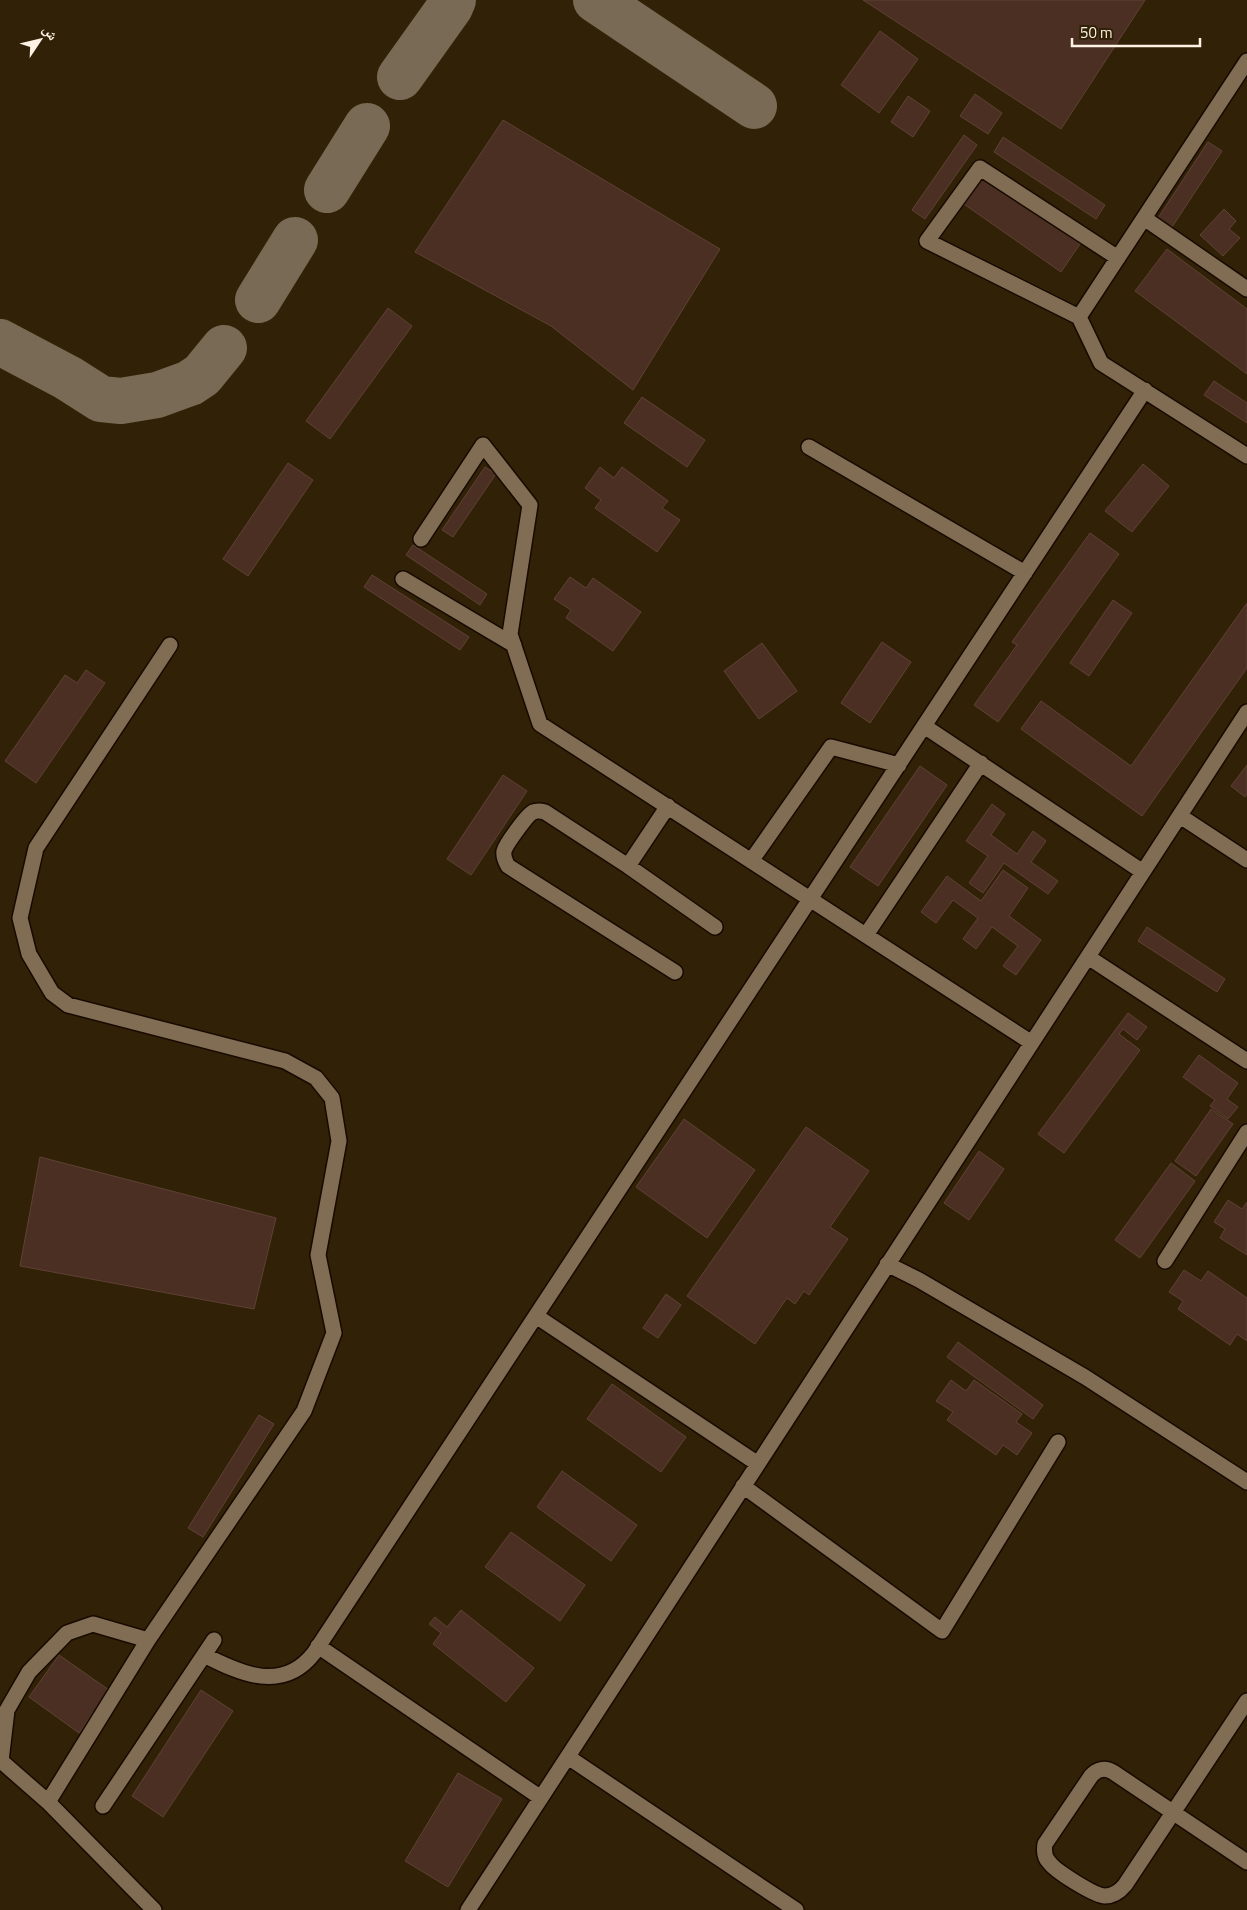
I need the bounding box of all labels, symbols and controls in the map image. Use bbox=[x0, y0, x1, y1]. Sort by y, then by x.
north arrow bbox=[15, 15, 65, 65]
scale bar bbox=[1072, 15, 1200, 47]
text: ش bbox=[38, 20, 64, 44]
text: 50 m bbox=[1080, 21, 1113, 44]

